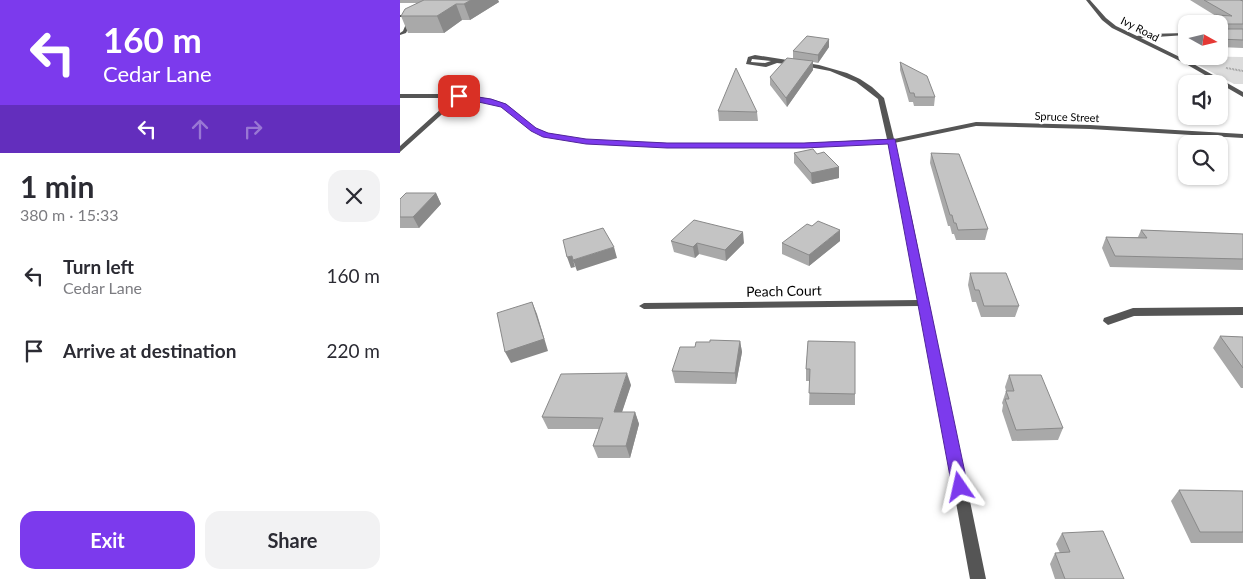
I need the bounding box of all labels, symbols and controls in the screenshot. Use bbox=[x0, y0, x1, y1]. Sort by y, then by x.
street label: Ivy Road bbox=[1119, 13, 1162, 44]
north arrow bbox=[1178, 15, 1228, 65]
map controls bbox=[1178, 15, 1228, 185]
text: 160 m bbox=[103, 18, 202, 60]
icon: left bbox=[20, 20, 85, 85]
text: Cedar Lane bbox=[103, 60, 212, 87]
pin bbox=[438, 75, 480, 117]
button: sound bbox=[1178, 75, 1228, 125]
icon: arrive bbox=[445, 82, 473, 110]
street label: Spruce Street bbox=[1034, 109, 1100, 124]
icon: left bbox=[133, 115, 161, 143]
icon: ahead bbox=[186, 115, 214, 143]
icon: right bbox=[239, 115, 267, 143]
button: search bbox=[1178, 135, 1228, 185]
text: 1 min bbox=[20, 168, 94, 204]
button: close bbox=[328, 170, 380, 222]
text: 380 m · 15:33 bbox=[20, 205, 119, 224]
text: Turn left bbox=[63, 255, 134, 278]
icon: left bbox=[20, 262, 48, 290]
text: 160 m bbox=[326, 264, 380, 287]
text: Cedar Lane bbox=[63, 278, 142, 297]
street label: Peach Court bbox=[746, 281, 822, 300]
icon: arrive bbox=[20, 337, 48, 365]
text: Arrive at destination bbox=[63, 339, 236, 362]
text: 220 m bbox=[326, 339, 380, 362]
position arrow bbox=[933, 460, 985, 512]
button: Exit bbox=[20, 511, 195, 569]
button: Share bbox=[205, 511, 380, 569]

